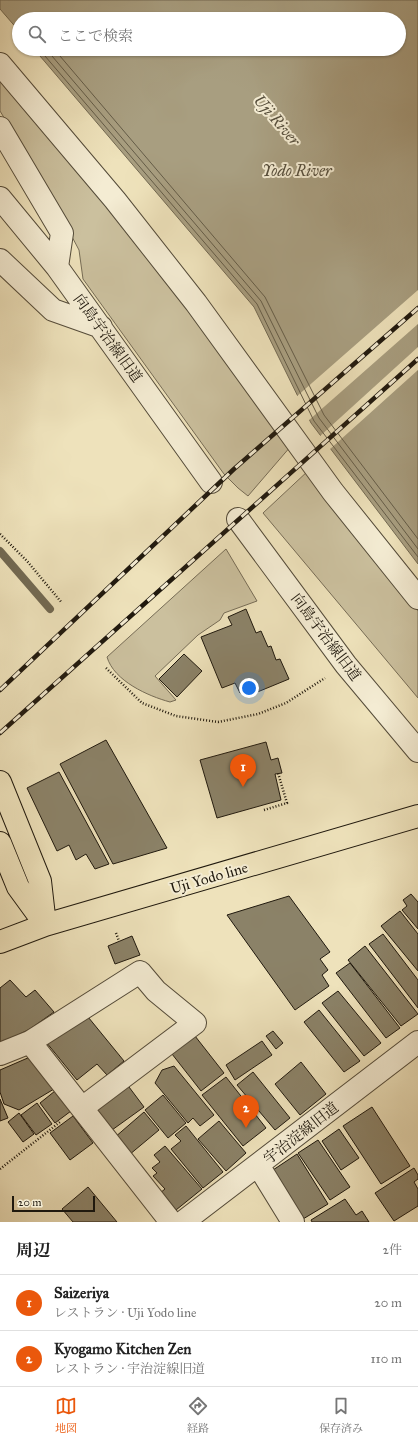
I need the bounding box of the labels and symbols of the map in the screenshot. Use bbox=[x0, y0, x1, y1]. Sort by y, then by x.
water label: Uji River bbox=[249, 91, 305, 151]
water label: Yodo River bbox=[262, 161, 333, 180]
street label: 向島宇治線旧道 bbox=[70, 290, 146, 386]
street label: 向島宇治線旧道 bbox=[287, 590, 365, 684]
your location bbox=[239, 678, 259, 698]
pin: 1 bbox=[230, 754, 256, 787]
street label: Uji Yodo line bbox=[168, 858, 250, 898]
pin: 2 bbox=[233, 1095, 259, 1128]
street label: 宇治淀線旧道 bbox=[260, 1098, 342, 1168]
scale bar bbox=[12, 1194, 95, 1213]

